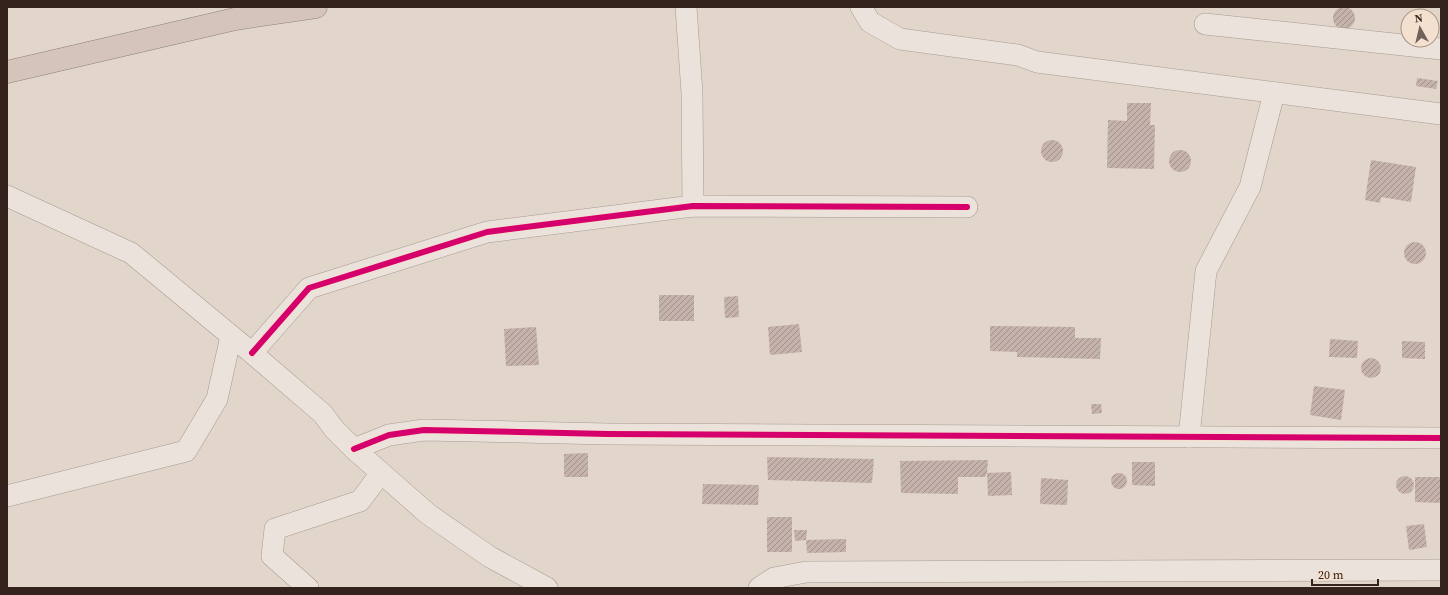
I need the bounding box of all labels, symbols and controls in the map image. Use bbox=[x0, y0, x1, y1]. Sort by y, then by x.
north arrow bbox=[1400, 8, 1440, 48]
text: N bbox=[1414, 11, 1424, 27]
scale bar bbox=[1312, 561, 1378, 587]
text: 20 m bbox=[1318, 567, 1344, 583]

